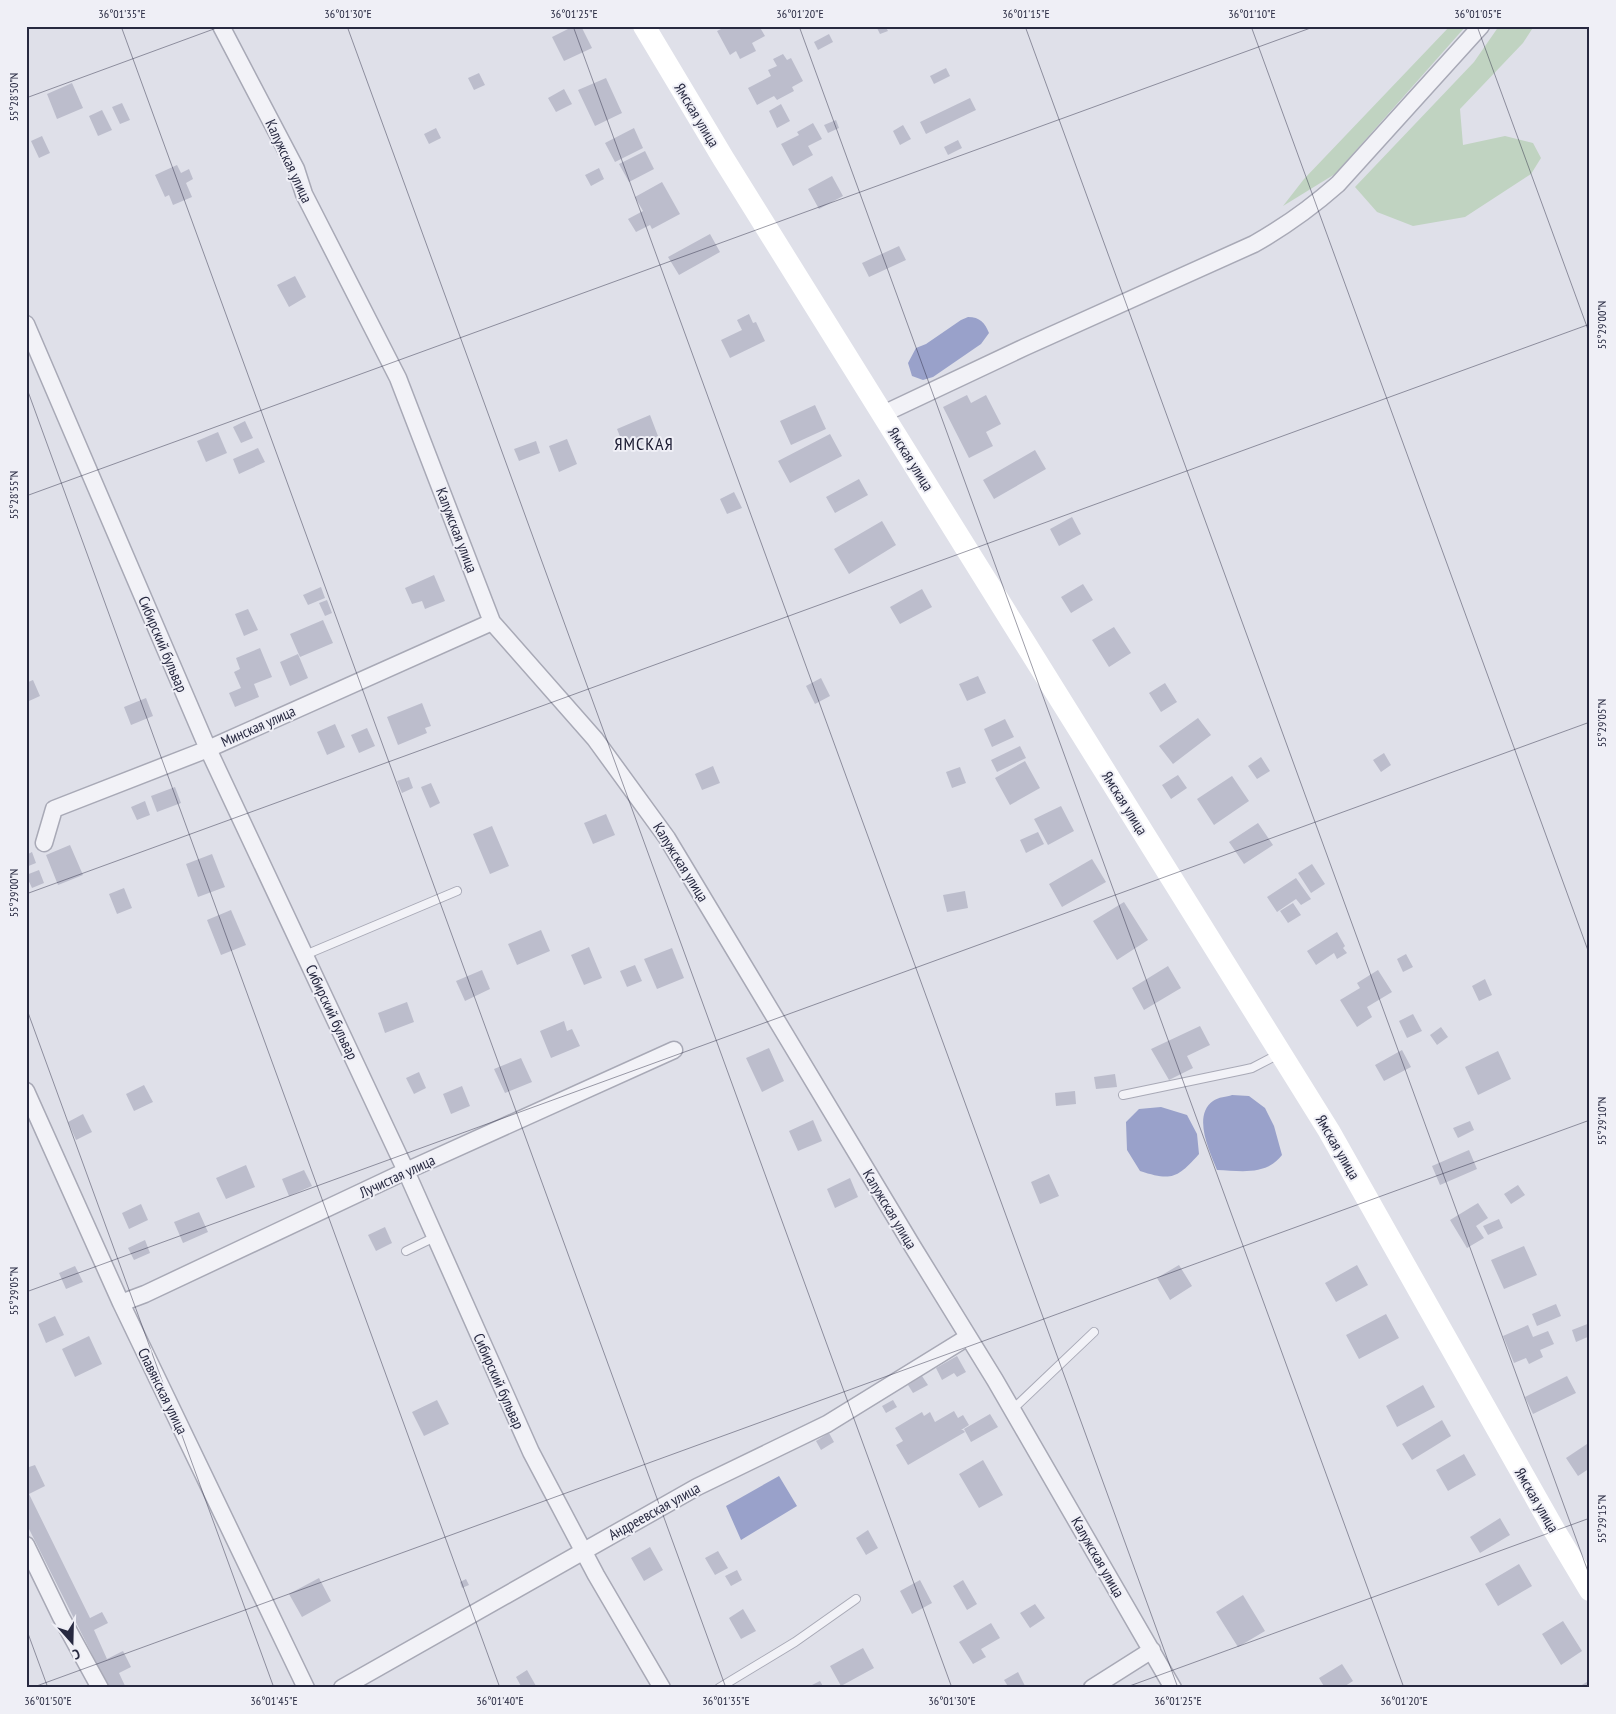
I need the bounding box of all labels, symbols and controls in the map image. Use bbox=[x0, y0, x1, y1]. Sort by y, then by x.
text: 36°01'35"E bbox=[98, 6, 146, 21]
text: 36°01'30"E bbox=[324, 6, 372, 21]
text: 36°01'25"E bbox=[550, 6, 598, 21]
text: 36°01'20"E bbox=[776, 6, 824, 21]
text: 36°01'15"E bbox=[1002, 6, 1050, 21]
text: 36°01'10"E bbox=[1228, 6, 1276, 21]
text: 36°01'05"E bbox=[1454, 6, 1502, 21]
text: 55°28'50"N bbox=[6, 73, 21, 121]
street label: Ямская улица bbox=[670, 79, 724, 151]
street label: Калужская улица bbox=[261, 116, 317, 206]
text: 55°29'00"N bbox=[1594, 301, 1609, 349]
street label: Ямская улица bbox=[884, 424, 938, 494]
district label: ЯМСКАЯ bbox=[614, 432, 674, 455]
text: 55°28'55"N bbox=[6, 471, 21, 519]
street label: Калужская улица bbox=[432, 485, 482, 575]
street label: Сибирский бульвар bbox=[134, 593, 192, 695]
text: 55°29'05"N bbox=[1594, 699, 1609, 747]
street label: Минская улица bbox=[218, 701, 298, 751]
street label: Ямская улица bbox=[1098, 768, 1152, 838]
street label: Калужская улица bbox=[649, 819, 713, 905]
text: 55°29'00"N bbox=[6, 869, 21, 917]
street label: Сибирский бульвар bbox=[302, 961, 362, 1063]
text: 55°29'10"N bbox=[1594, 1097, 1609, 1145]
street label: Ямская улица bbox=[1312, 1111, 1364, 1183]
street label: Лучистая улица bbox=[355, 1150, 438, 1202]
street label: Калужская улица bbox=[859, 1166, 921, 1252]
text: 55°29'05"N bbox=[6, 1267, 21, 1315]
street label: Сибирский бульвар bbox=[469, 1330, 529, 1432]
street label: Славянская улица bbox=[134, 1345, 192, 1437]
street label: Ямская улица bbox=[1511, 1464, 1563, 1536]
street label: Андреевская улица bbox=[605, 1478, 703, 1544]
text: 55°29'15"N bbox=[1594, 1495, 1609, 1543]
street label: Калужская улица bbox=[1067, 1513, 1129, 1601]
north arrow bbox=[48, 1616, 98, 1666]
text: С bbox=[70, 1645, 83, 1664]
text: 36°01'50"E bbox=[24, 1693, 72, 1708]
text: 36°01'45"E bbox=[250, 1693, 298, 1708]
text: 36°01'40"E bbox=[476, 1693, 524, 1708]
text: 36°01'35"E bbox=[702, 1693, 750, 1708]
text: 36°01'30"E bbox=[928, 1693, 976, 1708]
text: 36°01'25"E bbox=[1154, 1693, 1202, 1708]
text: 36°01'20"E bbox=[1380, 1693, 1428, 1708]

